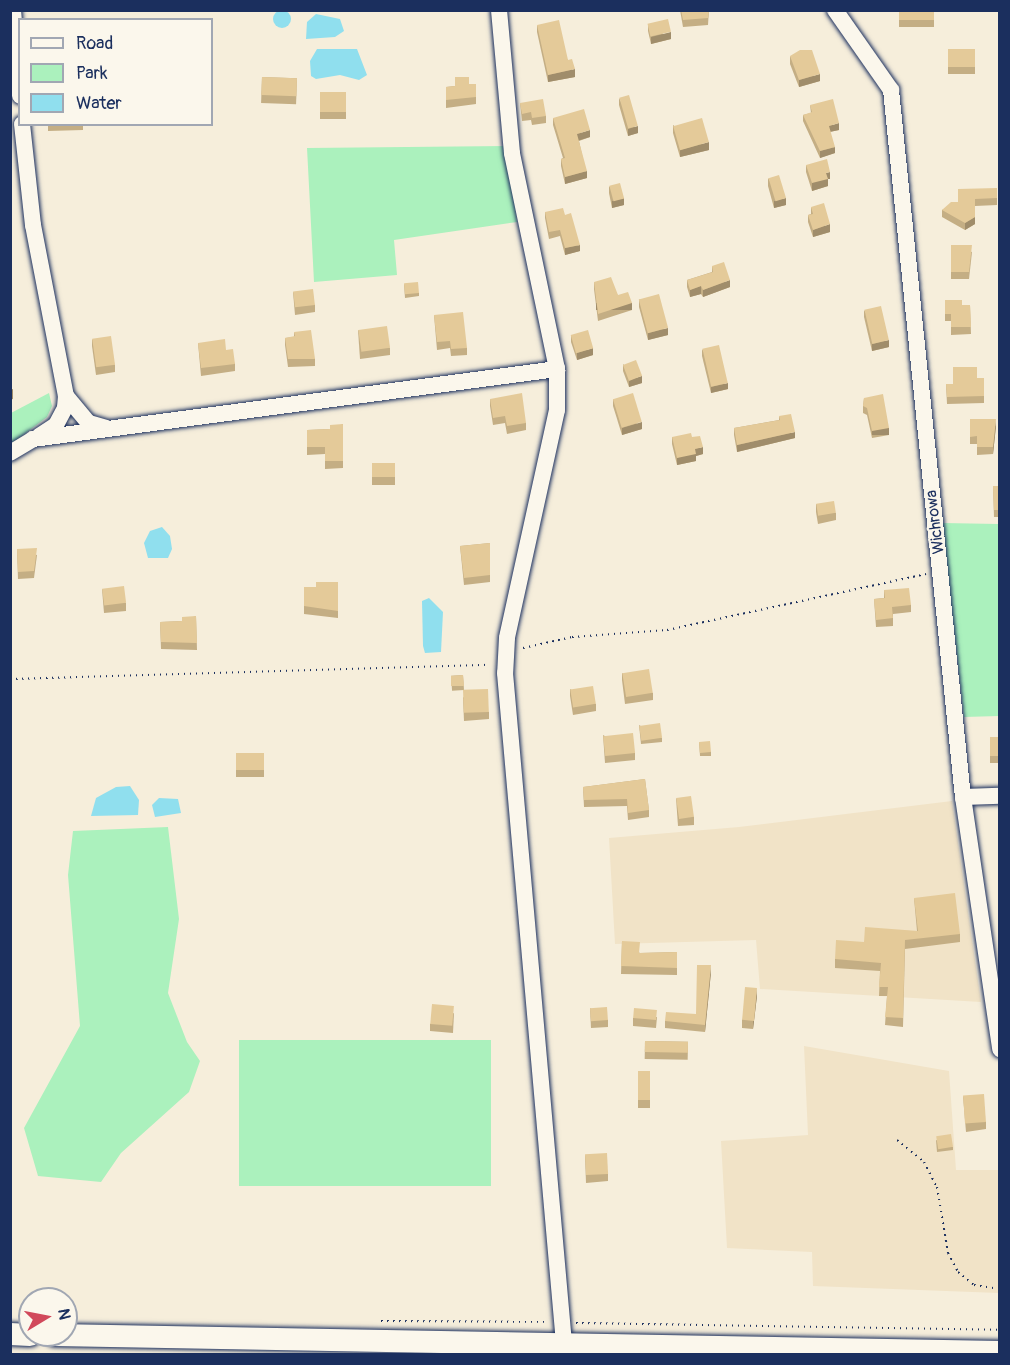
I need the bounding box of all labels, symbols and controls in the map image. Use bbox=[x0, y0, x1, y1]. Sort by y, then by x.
legend bbox=[18, 18, 213, 126]
text: Road bbox=[76, 32, 113, 55]
text: Park bbox=[76, 62, 108, 85]
text: Water bbox=[76, 92, 122, 115]
street label: Wichrowa bbox=[922, 489, 948, 555]
north arrow bbox=[18, 1287, 78, 1347]
text: N bbox=[53, 1307, 75, 1321]

